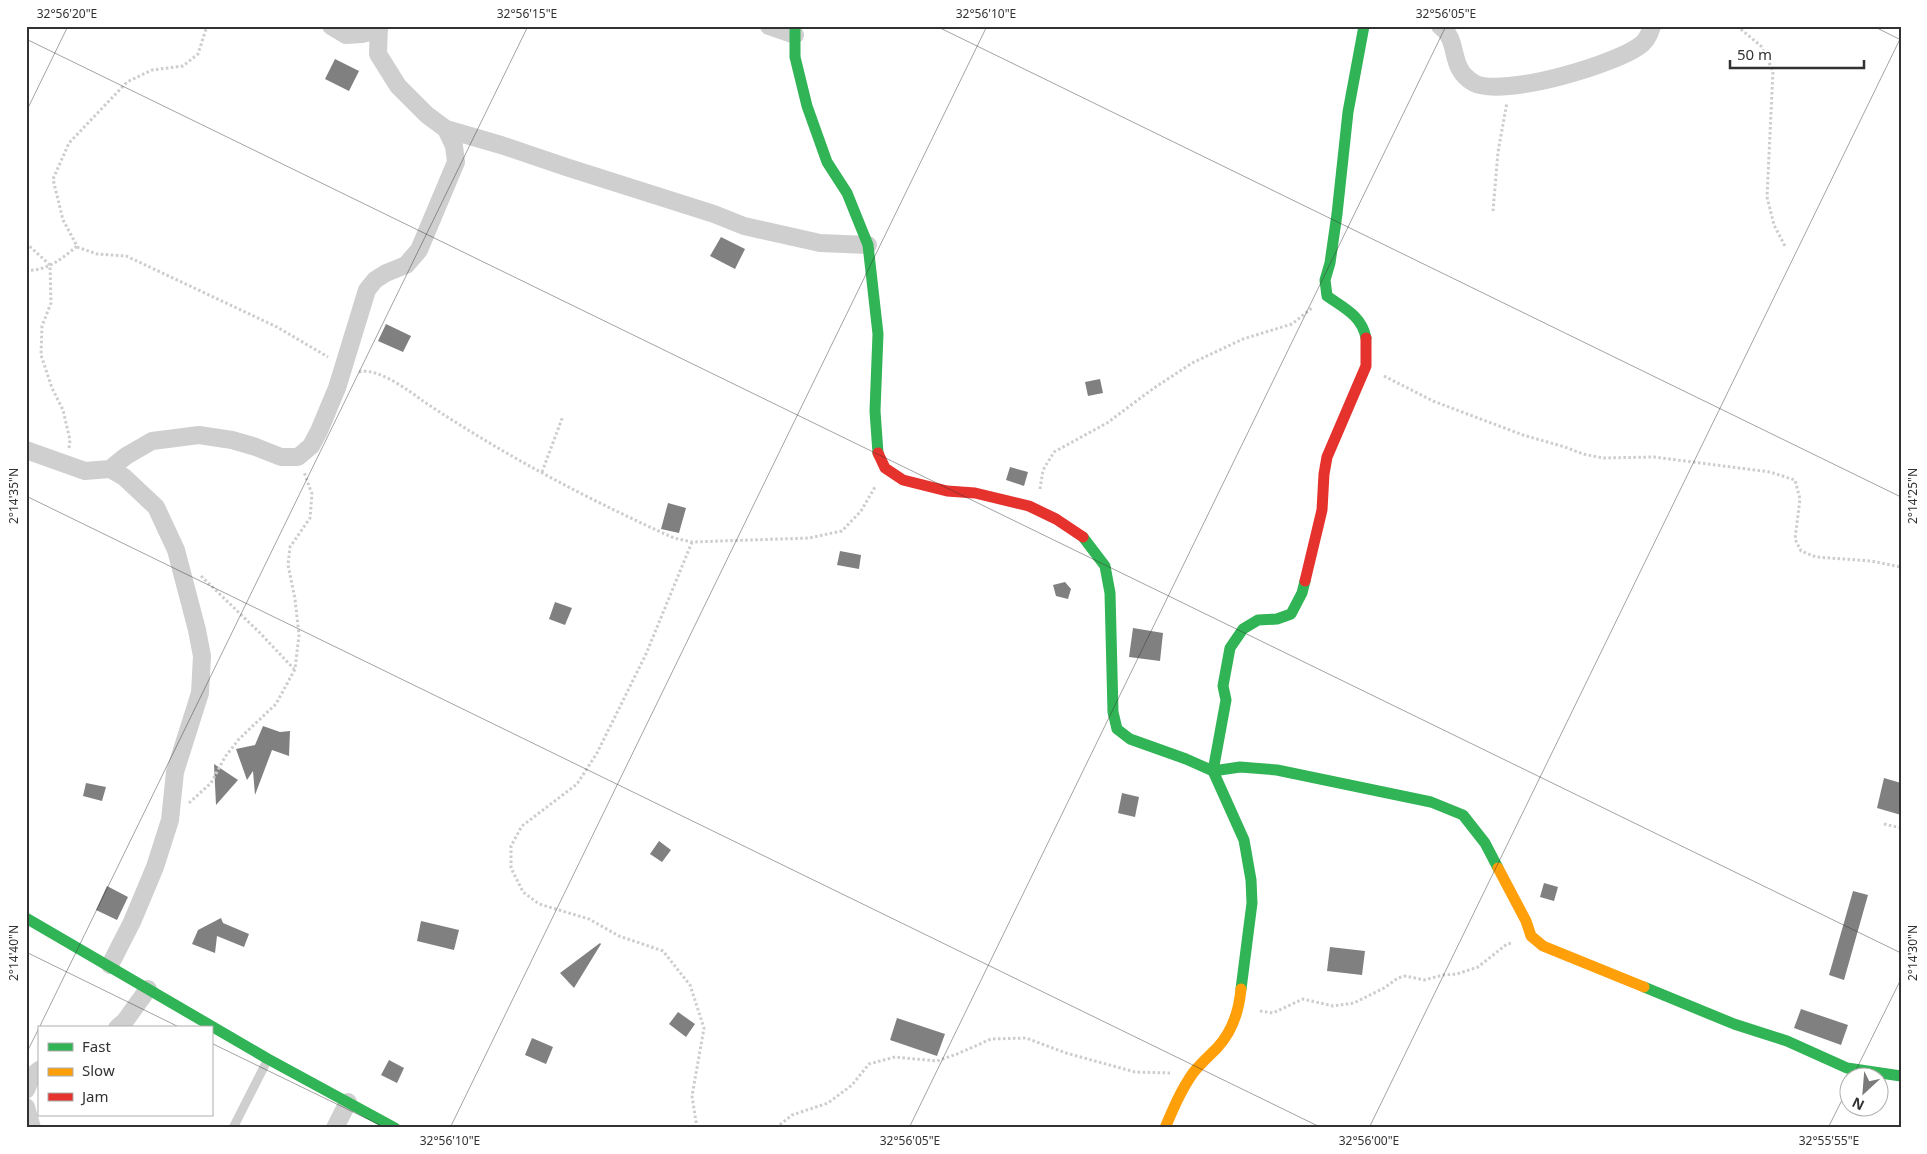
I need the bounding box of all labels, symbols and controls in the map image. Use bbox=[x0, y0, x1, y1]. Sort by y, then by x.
text: 32°56'20"E bbox=[37, 5, 97, 22]
text: 32°56'15"E bbox=[497, 5, 557, 22]
text: 32°56'10"E bbox=[956, 5, 1016, 22]
text: 32°56'05"E bbox=[1416, 5, 1476, 22]
scale bar bbox=[1730, 38, 1863, 70]
text: 50 m bbox=[1737, 44, 1772, 64]
text: 2°14'35"N bbox=[5, 468, 22, 524]
text: 2°14'25"N bbox=[1904, 468, 1921, 524]
text: 2°14'40"N bbox=[5, 925, 22, 981]
text: 2°14'30"N bbox=[1904, 925, 1921, 981]
legend bbox=[38, 1026, 212, 1116]
text: Fast bbox=[82, 1036, 111, 1056]
text: Slow bbox=[82, 1060, 115, 1080]
north arrow bbox=[1840, 1066, 1890, 1116]
text: Jam bbox=[80, 1086, 109, 1106]
text: N bbox=[1849, 1093, 1867, 1115]
text: 32°56'10"E bbox=[420, 1132, 480, 1149]
text: 32°56'05"E bbox=[880, 1132, 940, 1149]
text: 32°56'00"E bbox=[1339, 1132, 1399, 1149]
text: 32°55'55"E bbox=[1799, 1132, 1859, 1149]

